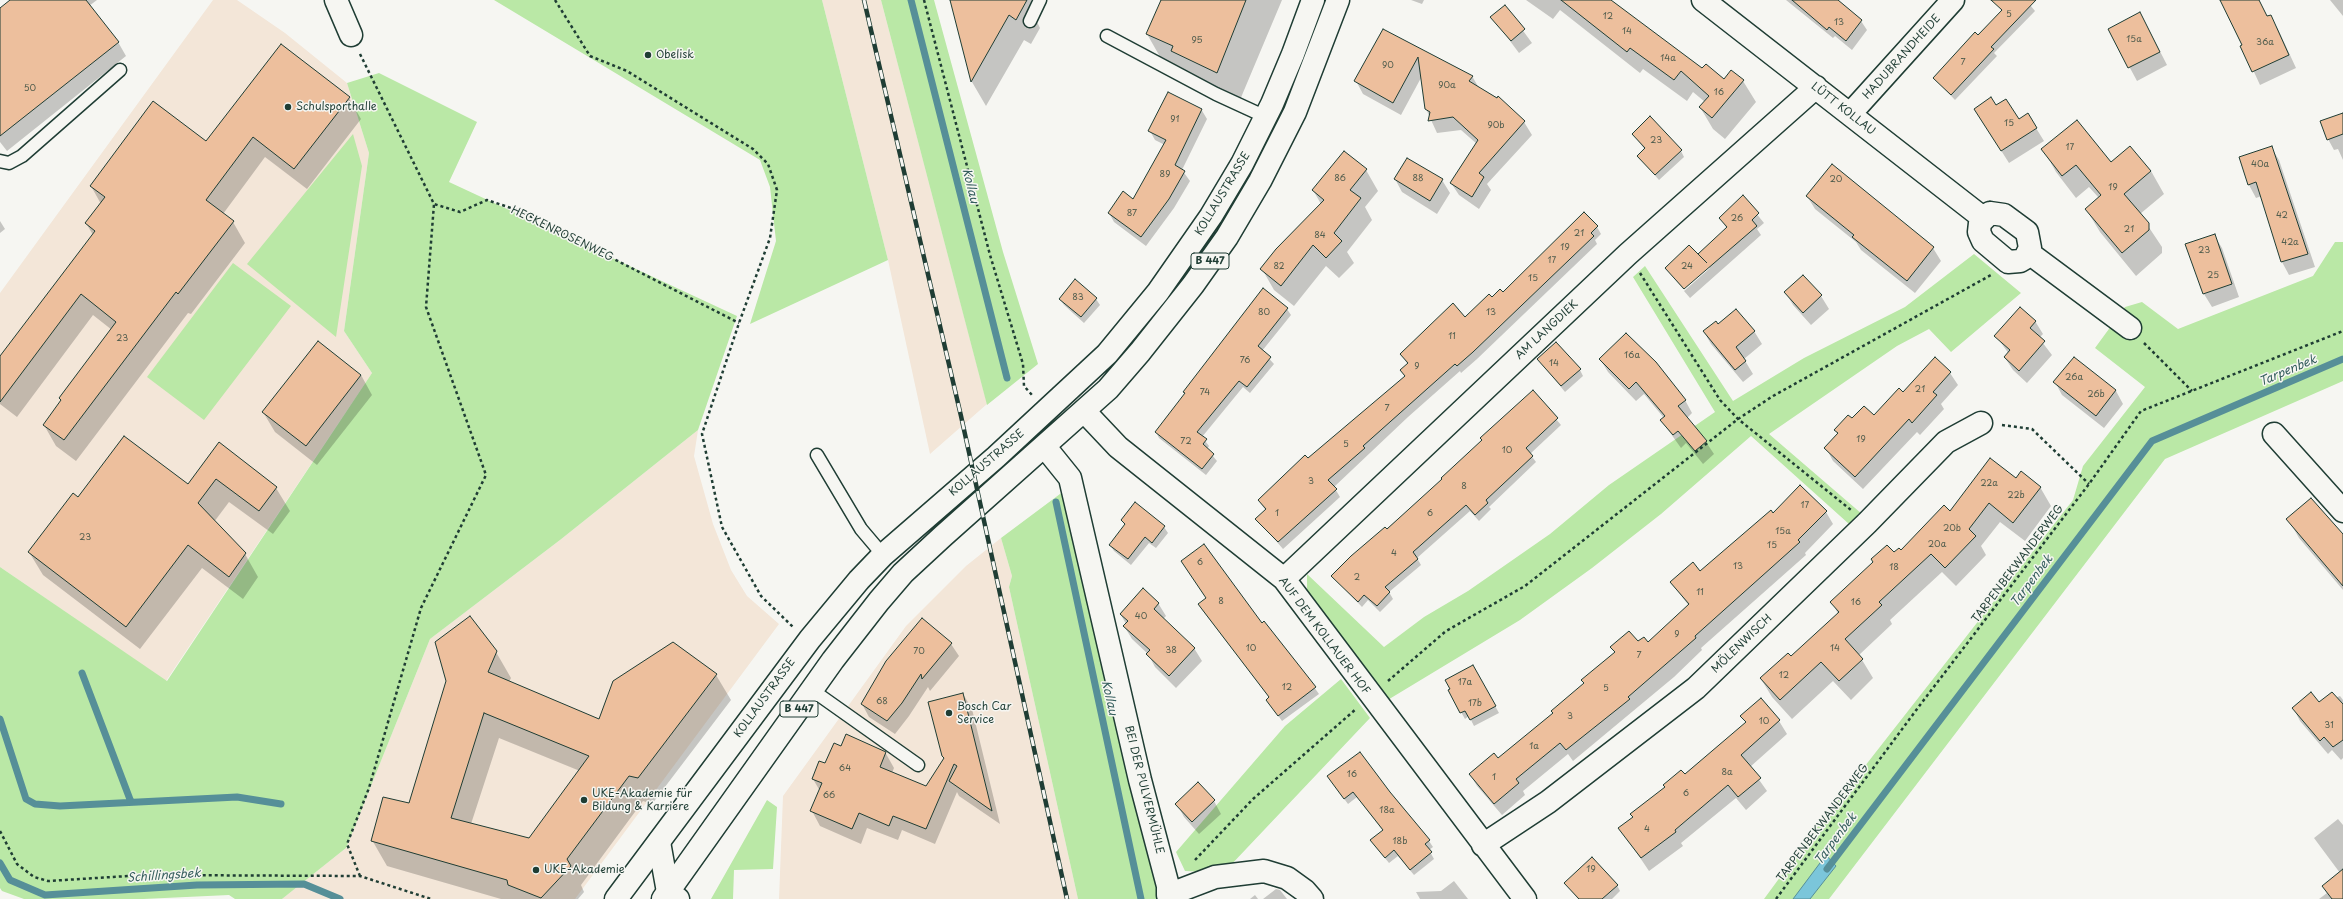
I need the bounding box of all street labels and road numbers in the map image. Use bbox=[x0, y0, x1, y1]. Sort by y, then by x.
street label: HADUBRANDHEIDE bbox=[1860, 12, 1944, 102]
street label: LÜTT KOLLAU bbox=[1808, 80, 1878, 138]
street label: KOLLAUSTRASSE bbox=[1193, 150, 1253, 238]
street label: HECKENROSENWEG bbox=[509, 204, 615, 264]
road number: B 447 bbox=[1191, 253, 1229, 269]
street label: AM LANGDIEK bbox=[1513, 298, 1581, 362]
street label: KOLLAUSTRASSE bbox=[947, 427, 1027, 499]
street label: TARPENBEKWANDERWEG bbox=[1969, 502, 2067, 626]
street label: AUF DEM KOLLAUER HOF bbox=[1276, 575, 1372, 697]
street label: MÖLENWISCH bbox=[1709, 612, 1775, 676]
street label: KOLLAUSTRASSE bbox=[732, 656, 798, 740]
road number: B 447 bbox=[780, 701, 818, 717]
street label: BEI DER PULVERMÜHLE bbox=[1122, 724, 1166, 856]
street label: TARPENBEKWANDERWEG bbox=[1774, 761, 1872, 885]

